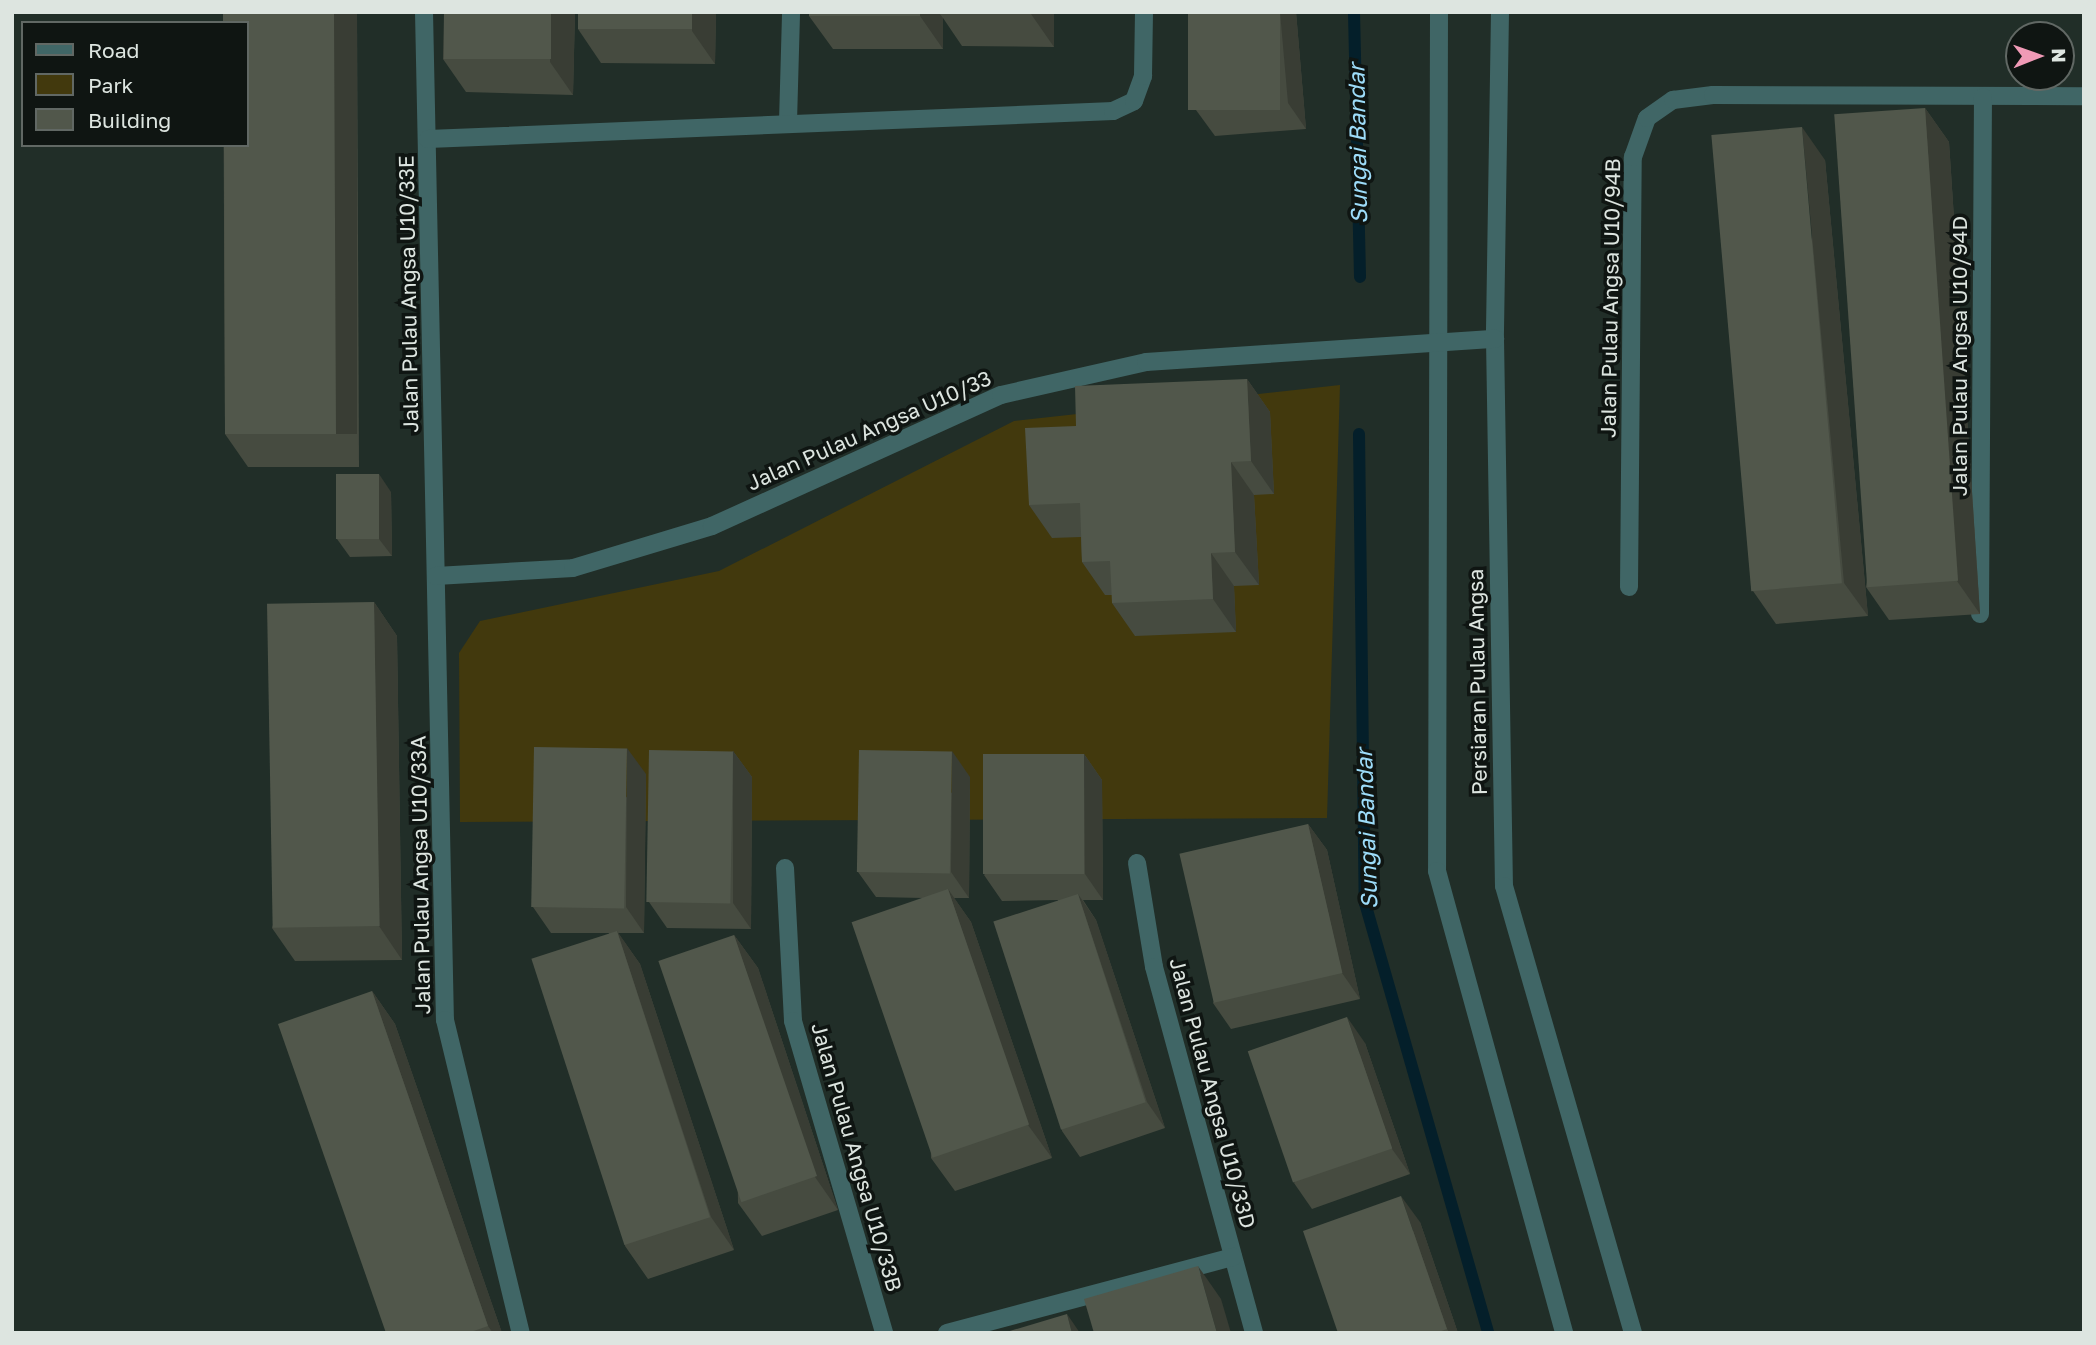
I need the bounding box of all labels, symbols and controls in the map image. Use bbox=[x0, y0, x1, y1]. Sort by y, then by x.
legend bbox=[21, 21, 248, 147]
north arrow bbox=[2005, 21, 2075, 91]
text: Road bbox=[88, 37, 139, 63]
text: N bbox=[2048, 48, 2071, 63]
water label: Sungai Bandar bbox=[1342, 64, 1372, 224]
text: Park bbox=[88, 72, 133, 98]
text: Building bbox=[88, 107, 171, 133]
street label: Jalan Pulau Angsa U10/33E bbox=[393, 155, 423, 433]
street label: Jalan Pulau Angsa U10/94B bbox=[1595, 158, 1625, 438]
street label: Jalan Pulau Angsa U10/94D bbox=[1946, 216, 1972, 496]
street label: Jalan Pulau Angsa U10/33 bbox=[743, 365, 995, 495]
street label: Persiaran Pulau Angsa bbox=[1462, 569, 1492, 795]
street label: Jalan Pulau Angsa U10/33A bbox=[405, 735, 435, 1015]
water label: Sungai Bandar bbox=[1349, 748, 1383, 910]
street label: Jalan Pulau Angsa U10/33D bbox=[1165, 955, 1261, 1231]
street label: Jalan Pulau Angsa U10/33B bbox=[806, 1020, 908, 1294]

